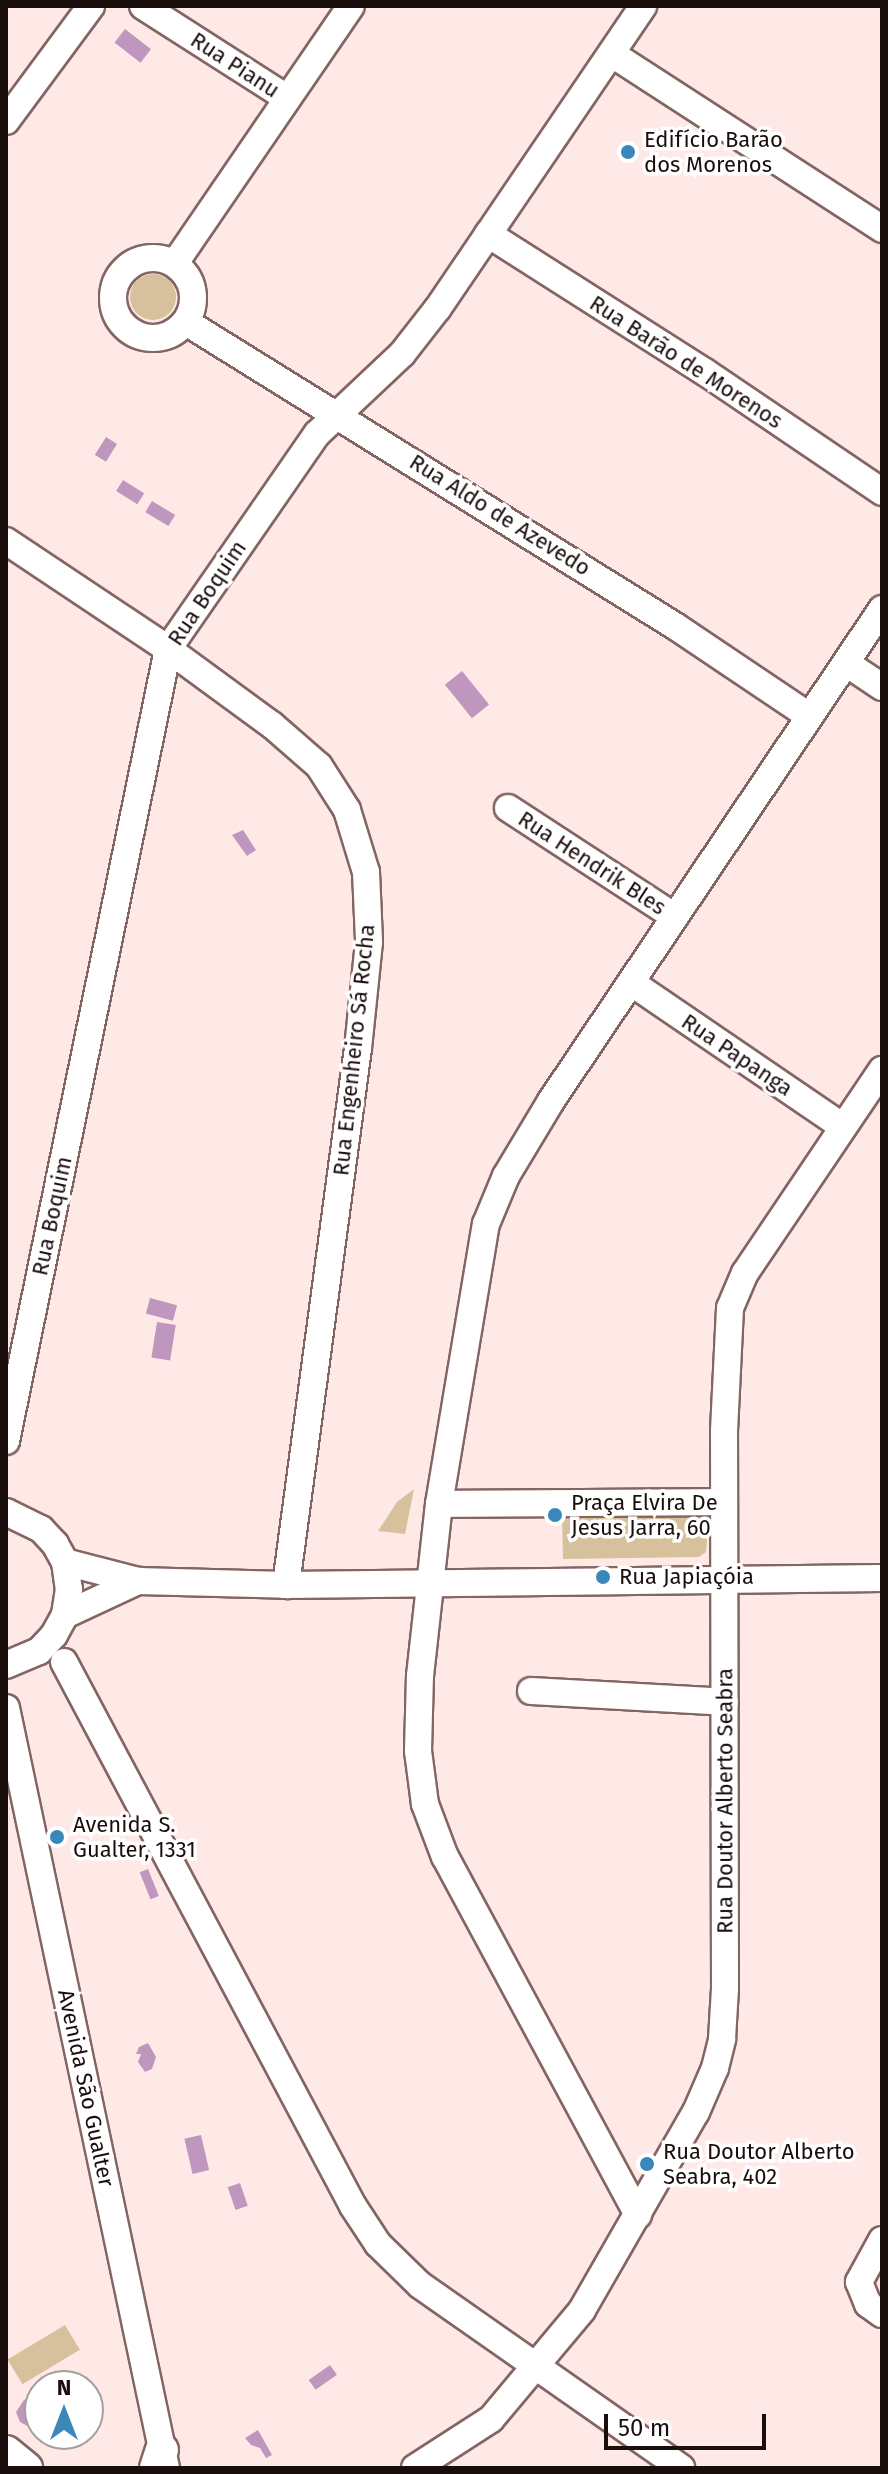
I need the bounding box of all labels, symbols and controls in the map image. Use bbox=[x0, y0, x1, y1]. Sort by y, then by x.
street label: Rua Pianu bbox=[186, 27, 284, 103]
place label: Edifício Barão dos Morenos bbox=[644, 126, 783, 178]
marker: Edifício Barão dos Morenos bbox=[619, 143, 637, 161]
street label: Rua Barão de Morenos bbox=[585, 290, 787, 434]
street label: Rua Aldo de Azevedo bbox=[405, 449, 595, 581]
street label: Rua Boquim bbox=[162, 535, 252, 651]
street label: Rua Hendrik Bles bbox=[513, 805, 671, 921]
street label: Rua Engenheiro Sá Rocha bbox=[328, 923, 380, 1177]
street label: Rua Papanga bbox=[676, 1008, 798, 1102]
street label: Rua Boquim bbox=[26, 1154, 78, 1278]
place label: Praça Elvira De Jesus Jarra, 60 bbox=[571, 1489, 718, 1540]
marker: Praça Elvira De Jesus Jarra, 60 bbox=[546, 1506, 564, 1524]
place label: Rua Japiaçóia bbox=[619, 1564, 754, 1590]
marker: Rua Japiaçóia bbox=[594, 1568, 612, 1586]
street label: Rua Doutor Alberto Seabra bbox=[712, 1668, 738, 1934]
place label: Avenida S. Gualter, 1331 bbox=[73, 1811, 196, 1862]
marker: Avenida S. Gualter, 1331 bbox=[48, 1828, 66, 1846]
street label: Avenida São Gualter bbox=[52, 1987, 120, 2189]
place label: Rua Doutor Alberto Seabra, 402 bbox=[663, 2138, 855, 2190]
marker: Rua Doutor Alberto Seabra, 402 bbox=[638, 2155, 656, 2173]
north arrow bbox=[24, 2370, 104, 2450]
text: N bbox=[57, 2374, 71, 2401]
scale bar bbox=[608, 2398, 770, 2448]
text: 50 m bbox=[618, 2414, 670, 2442]

